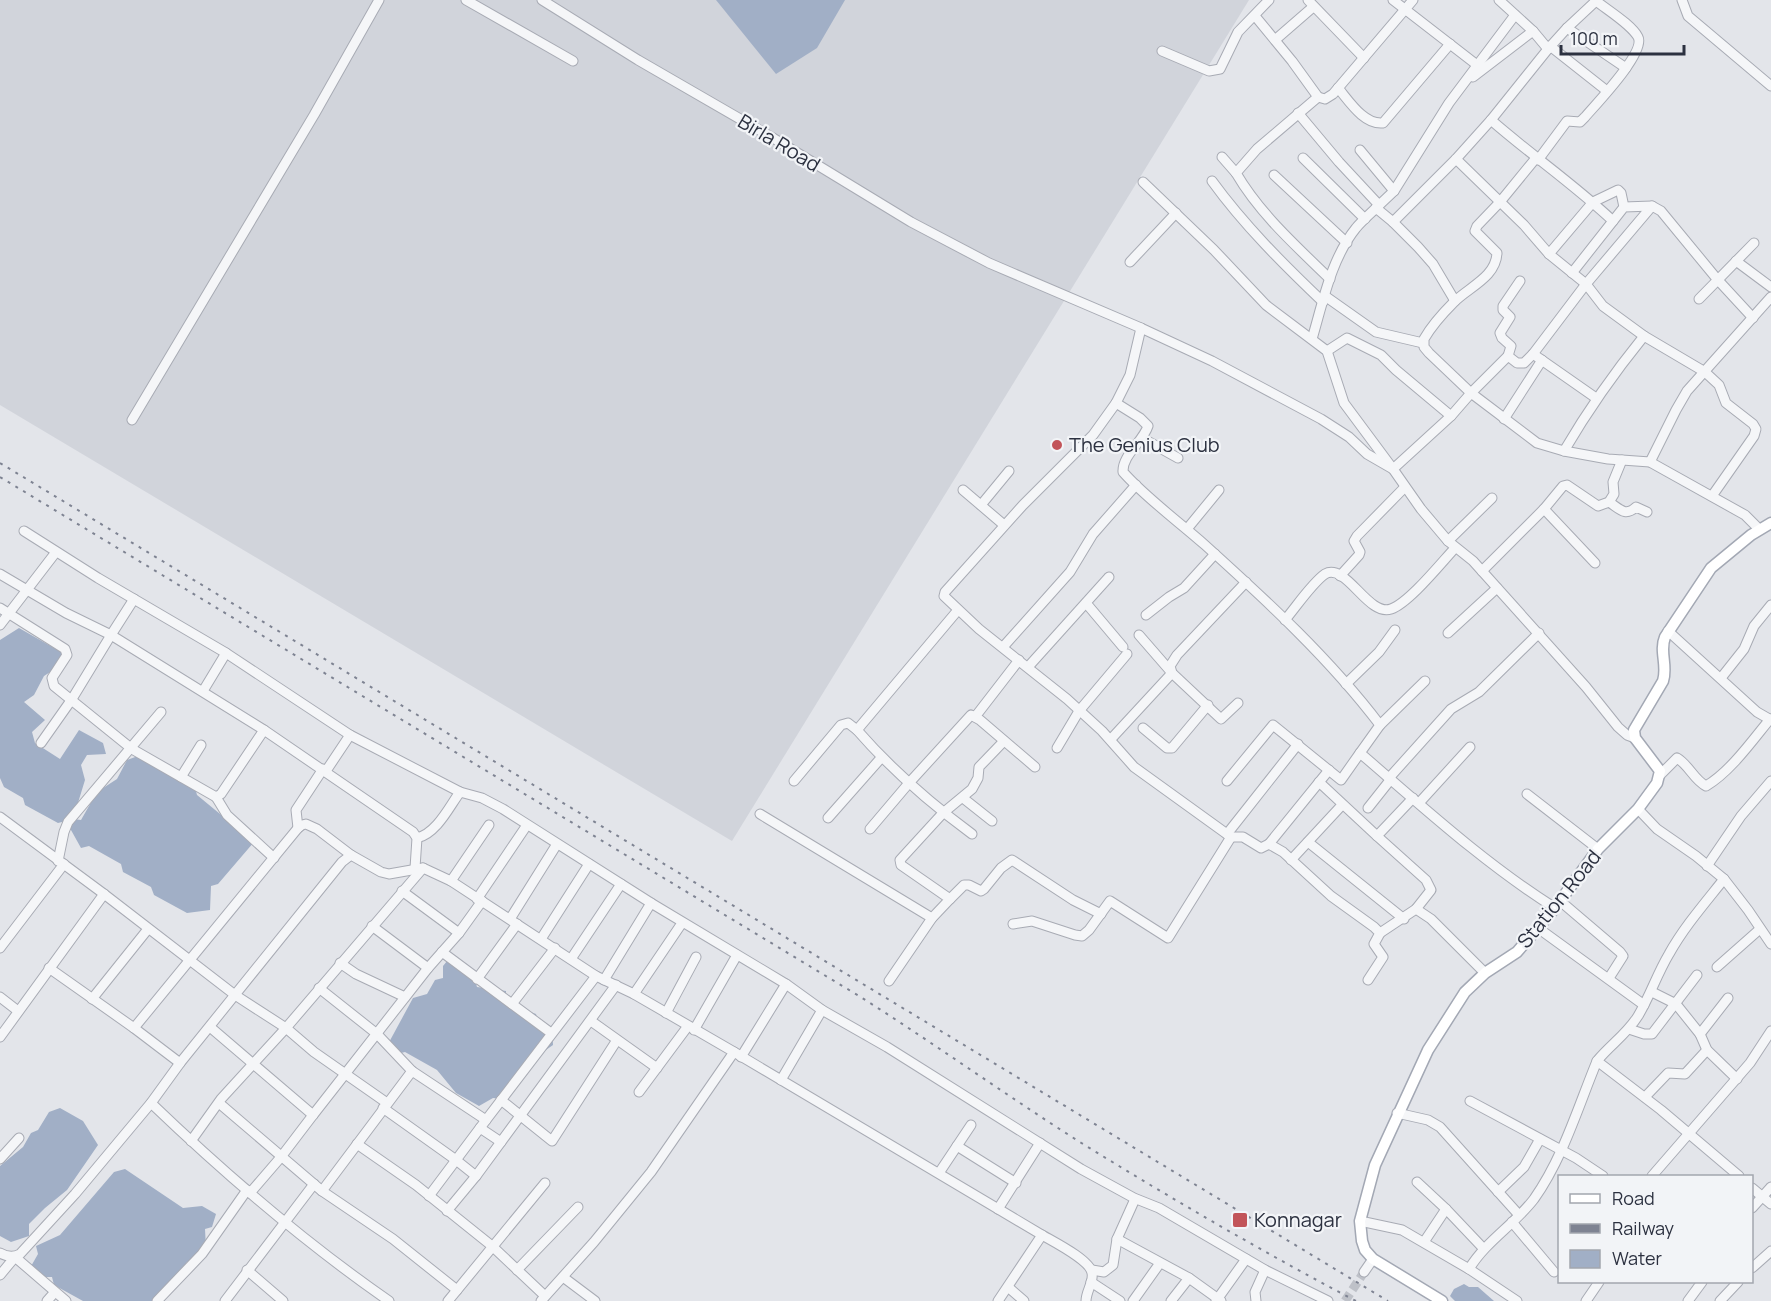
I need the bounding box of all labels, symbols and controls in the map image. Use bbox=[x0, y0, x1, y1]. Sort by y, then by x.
scale bar bbox=[1561, 18, 1684, 56]
text: 100 m bbox=[1570, 26, 1618, 50]
street label: Birla Road bbox=[733, 107, 825, 178]
place label: The Genius Club bbox=[1069, 431, 1220, 458]
marker: The Genius Club bbox=[1050, 438, 1064, 452]
street label: Station Road bbox=[1511, 844, 1607, 954]
legend bbox=[1558, 1175, 1753, 1283]
text: Road bbox=[1612, 1186, 1655, 1210]
place label: Konnagar bbox=[1254, 1206, 1342, 1233]
marker: Konnagar bbox=[1231, 1211, 1249, 1229]
text: Railway bbox=[1612, 1216, 1674, 1240]
text: Water bbox=[1612, 1246, 1662, 1270]

